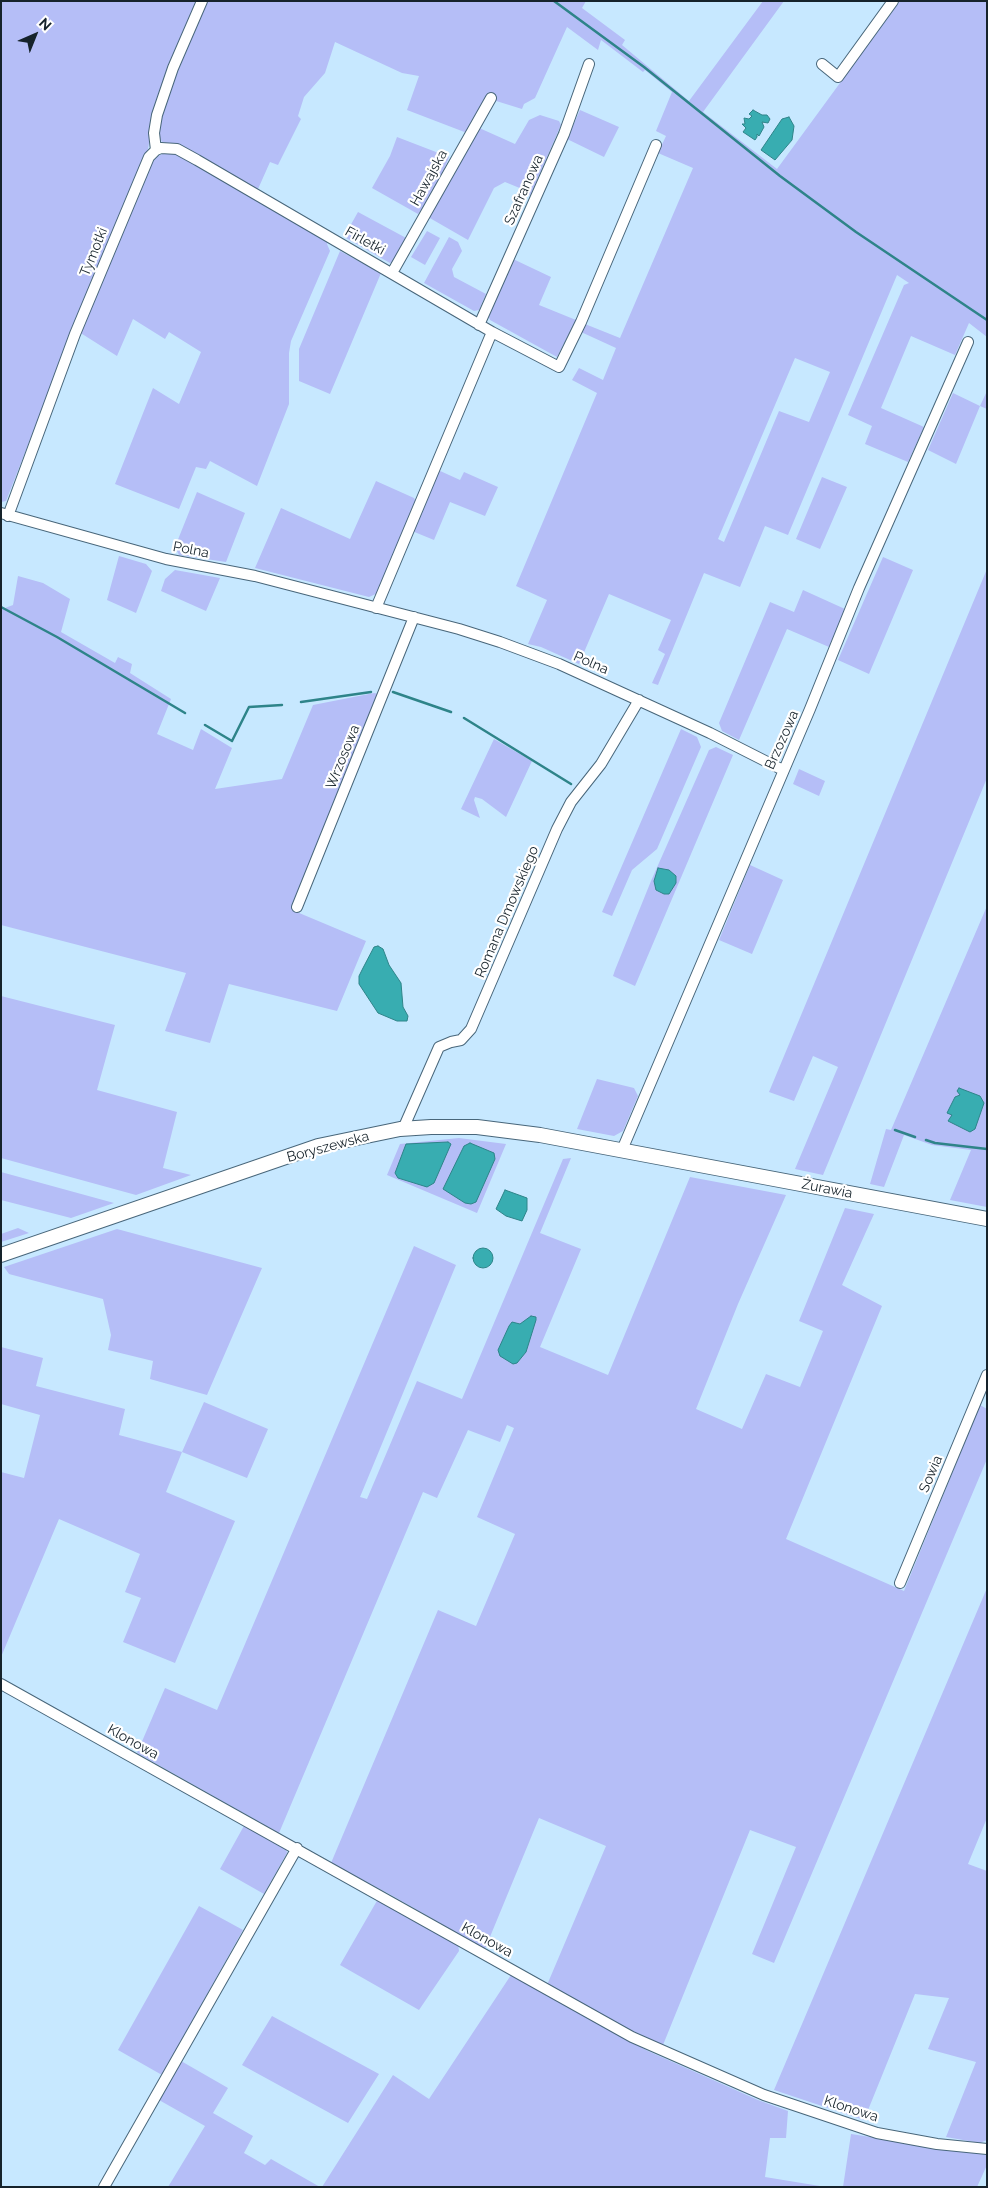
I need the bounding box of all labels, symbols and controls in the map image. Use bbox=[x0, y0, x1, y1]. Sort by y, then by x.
north arrow bbox=[10, 10, 60, 60]
text: N bbox=[36, 15, 55, 34]
street label: Hawajska bbox=[407, 147, 451, 209]
street label: Szafranowa bbox=[501, 152, 547, 228]
street label: Firletki bbox=[342, 223, 388, 259]
street label: Tymotki bbox=[77, 225, 111, 279]
street label: Polna bbox=[171, 538, 211, 562]
street label: Polna bbox=[571, 648, 611, 678]
street label: Brzozowa bbox=[762, 708, 802, 772]
street label: Wrzosowa bbox=[323, 722, 363, 792]
street label: Romana Dmowskiego bbox=[472, 844, 542, 980]
street label: Boryszewska bbox=[285, 1128, 371, 1166]
street label: Żurawia bbox=[800, 1176, 854, 1202]
street label: Sowia bbox=[916, 1453, 946, 1495]
street label: Klonowa bbox=[104, 1721, 162, 1763]
street label: Klonowa bbox=[458, 1919, 516, 1961]
street label: Klonowa bbox=[822, 2092, 880, 2126]

